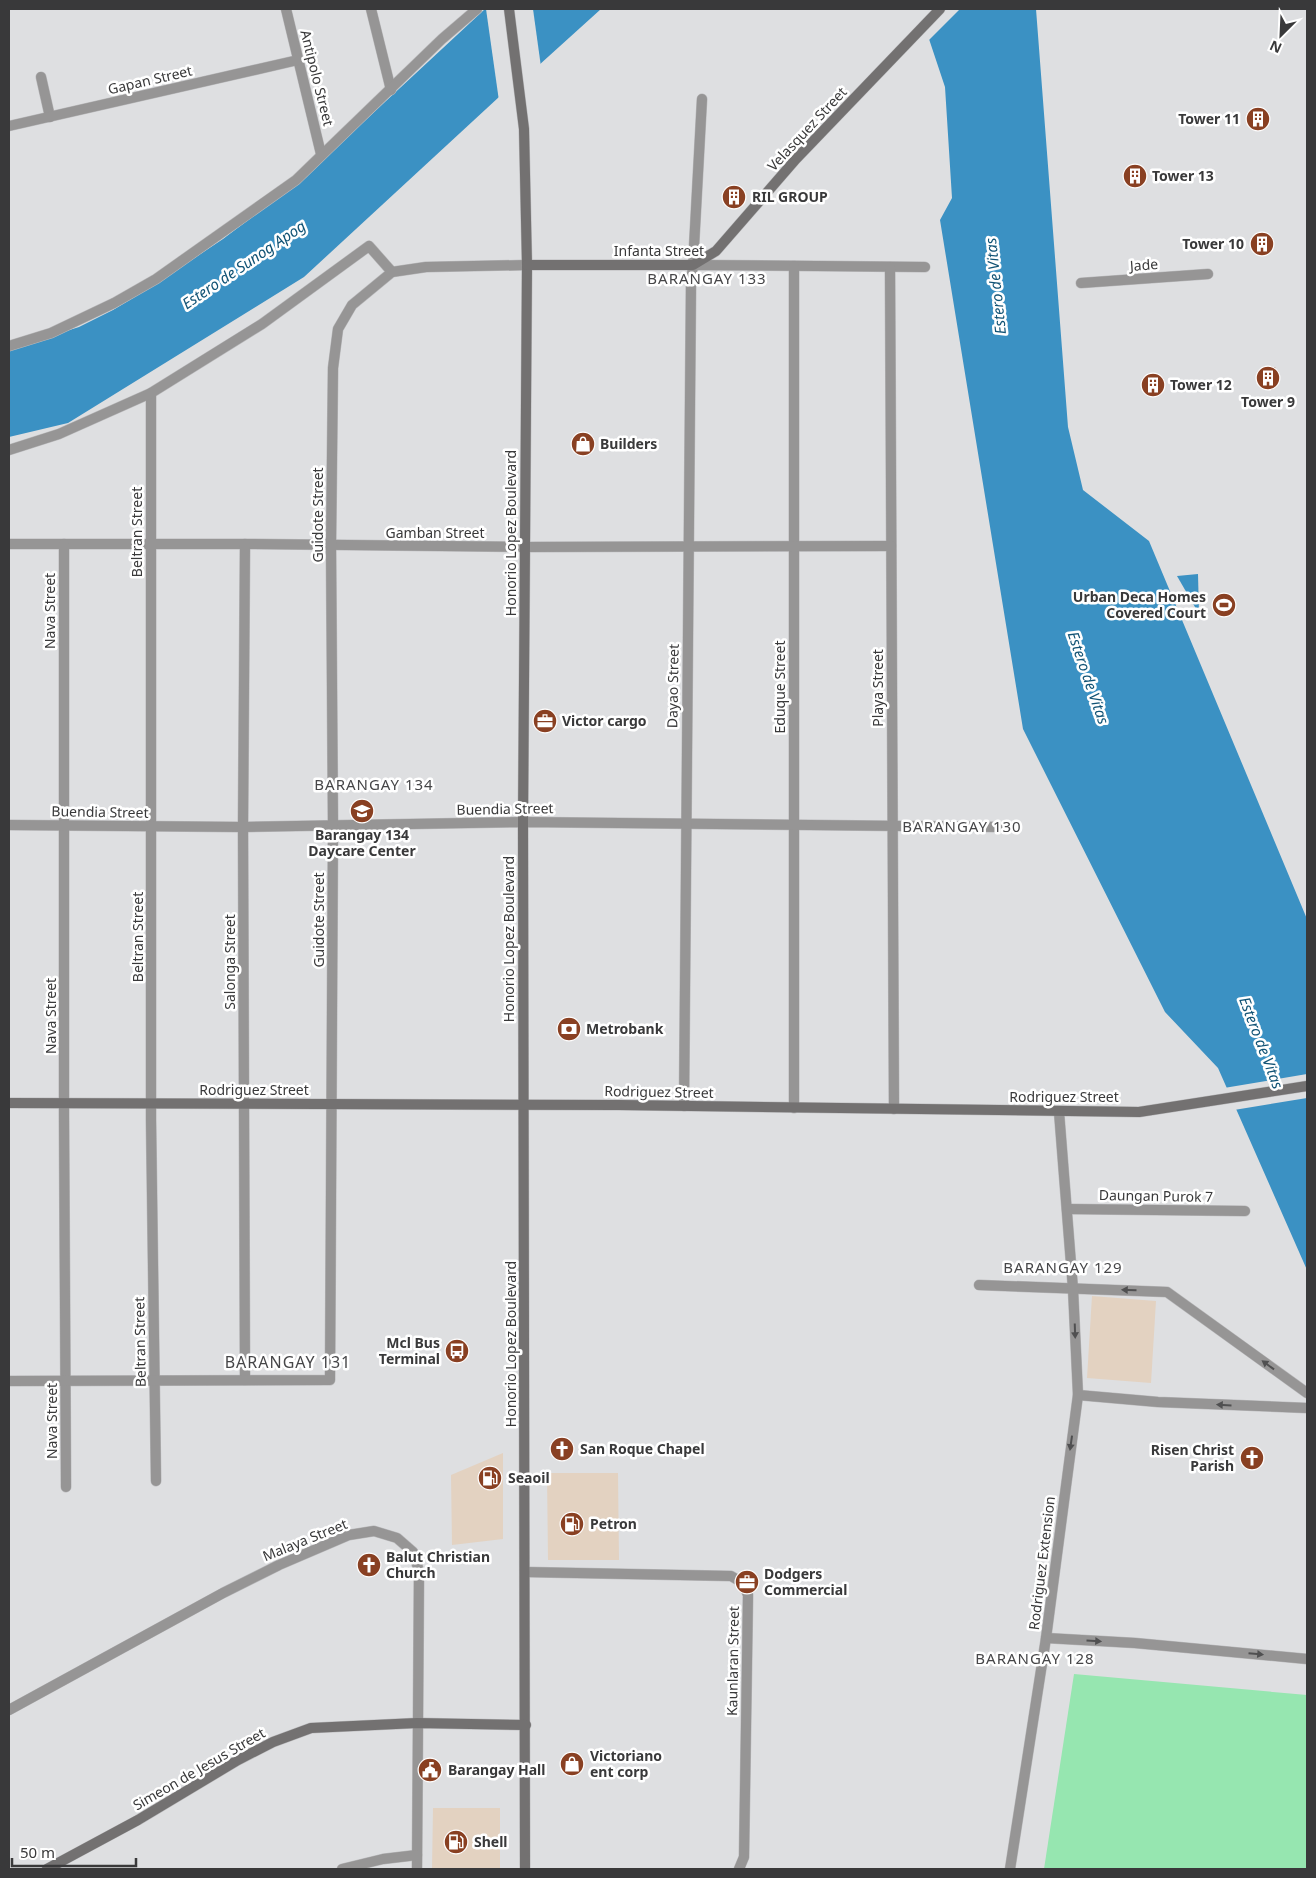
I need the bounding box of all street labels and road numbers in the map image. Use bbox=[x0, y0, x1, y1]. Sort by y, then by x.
street label: Antipolo Street bbox=[296, 28, 339, 128]
street label: Gapan Street bbox=[106, 61, 194, 98]
street label: Velasquez Street bbox=[763, 82, 851, 175]
street label: Infanta Street bbox=[614, 241, 704, 260]
street label: Jade bbox=[1127, 254, 1159, 275]
street label: Honorio Lopez Boulevard bbox=[501, 450, 520, 616]
street label: Guidote Street bbox=[308, 467, 327, 563]
street label: Beltran Street bbox=[127, 487, 146, 577]
street label: Gamban Street bbox=[386, 523, 484, 542]
street label: Nava Street bbox=[40, 573, 59, 649]
street label: Eduque Street bbox=[770, 641, 789, 733]
street label: Dayao Street bbox=[662, 644, 683, 728]
street label: Playa Street bbox=[868, 649, 887, 727]
street label: Buendia Street bbox=[456, 798, 554, 819]
street label: Buendia Street bbox=[51, 801, 149, 822]
street label: Honorio Lopez Boulevard bbox=[499, 856, 518, 1022]
street label: Guidote Street bbox=[309, 872, 328, 968]
street label: Beltran Street bbox=[128, 892, 147, 982]
street label: Salonga Street bbox=[220, 914, 239, 1010]
street label: Nava Street bbox=[41, 978, 60, 1054]
street label: Rodriguez Street bbox=[199, 1080, 309, 1099]
street label: Rodriguez Street bbox=[604, 1081, 714, 1102]
street label: Rodriguez Street bbox=[1009, 1087, 1119, 1106]
street label: Daungan Purok 7 bbox=[1099, 1185, 1213, 1206]
street label: Honorio Lopez Boulevard bbox=[501, 1261, 520, 1427]
street label: Beltran Street bbox=[129, 1297, 150, 1387]
street label: Nava Street bbox=[42, 1383, 61, 1459]
street label: Rodriguez Extension bbox=[1024, 1495, 1059, 1631]
street label: Malaya Street bbox=[260, 1514, 350, 1565]
street label: Kaunlaran Street bbox=[722, 1606, 743, 1716]
street label: Simeon de Jesus Street bbox=[129, 1723, 268, 1814]

